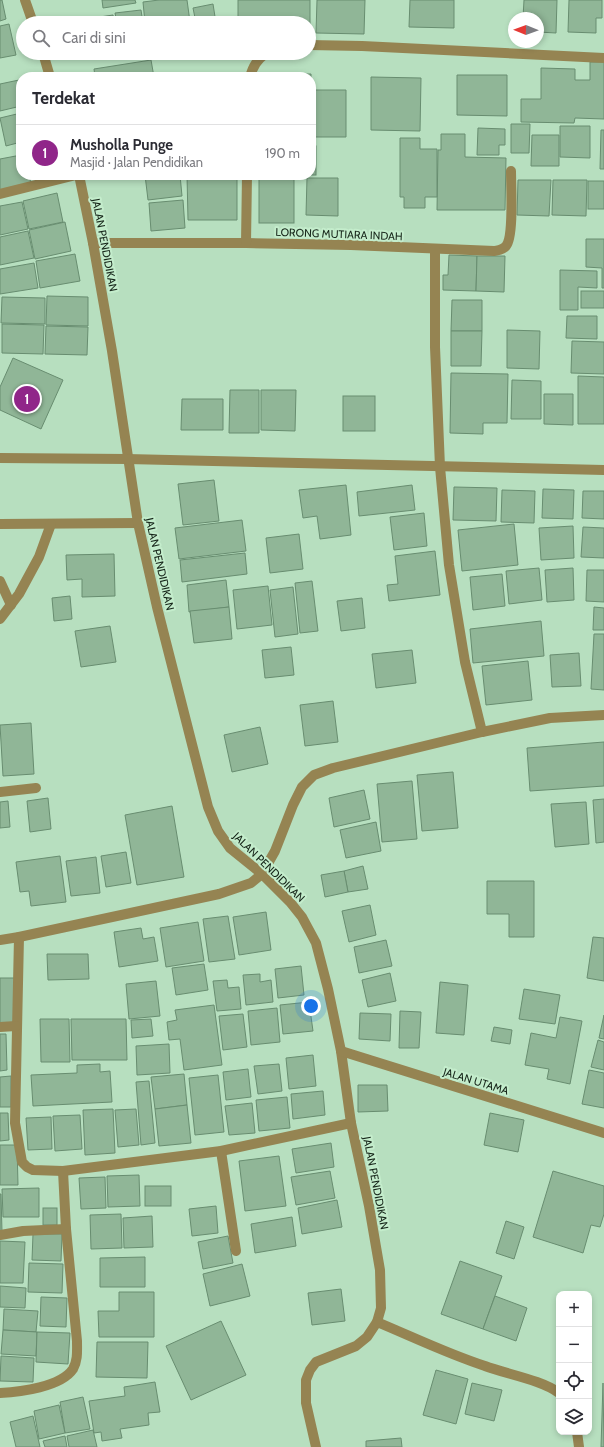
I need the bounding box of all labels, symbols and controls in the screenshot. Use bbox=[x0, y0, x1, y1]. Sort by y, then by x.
north arrow bbox=[508, 12, 544, 48]
search box bbox=[16, 16, 316, 60]
icon: search bbox=[30, 27, 52, 49]
text: Cari di sini bbox=[62, 29, 126, 47]
text: Terdekat bbox=[32, 88, 95, 108]
text: Musholla Punge bbox=[70, 136, 173, 154]
text: 1 bbox=[43, 145, 47, 161]
text: 190 m bbox=[265, 145, 300, 161]
text: Masjid · Jalan Pendidikan bbox=[70, 154, 203, 170]
street label: JALAN PENDIDIKAN bbox=[89, 196, 121, 293]
street label: LORONG MUTIARA INDAH bbox=[275, 225, 403, 243]
pin: 1 bbox=[14, 384, 40, 414]
street label: JALAN PENDIDIKAN bbox=[142, 515, 177, 612]
street label: JALAN PENDIDIKAN bbox=[229, 828, 308, 905]
your location bbox=[301, 996, 321, 1016]
street label: JALAN UTAMA bbox=[441, 1064, 511, 1098]
street label: JALAN PENDIDIKAN bbox=[360, 1134, 392, 1231]
map controls bbox=[556, 1291, 592, 1435]
button: + bbox=[556, 1291, 592, 1327]
button: − bbox=[556, 1327, 592, 1363]
button: locate bbox=[556, 1363, 592, 1399]
button: layers bbox=[556, 1399, 592, 1435]

